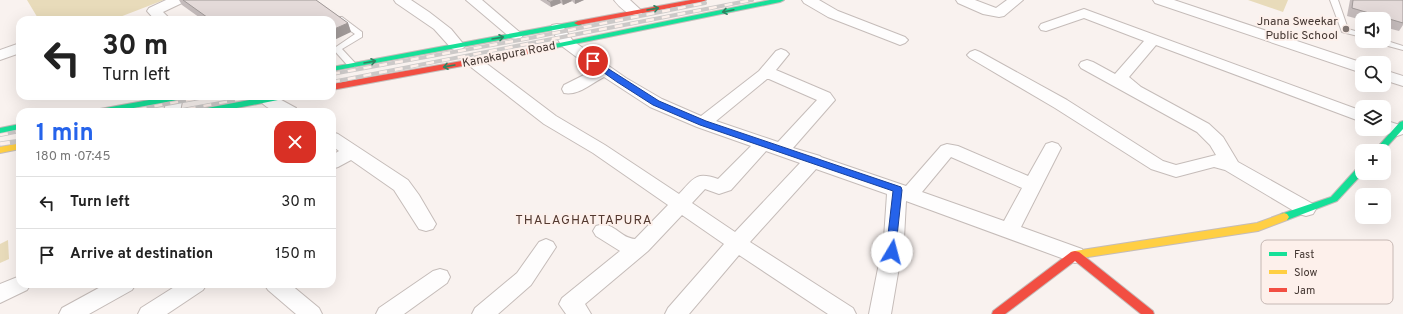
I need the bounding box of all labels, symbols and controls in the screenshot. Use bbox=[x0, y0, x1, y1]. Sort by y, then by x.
one-way arrow bbox=[647, 5, 660, 13]
one-way arrow bbox=[722, 7, 735, 15]
map controls bbox=[1355, 12, 1391, 224]
button: sound bbox=[1355, 12, 1391, 48]
place label: Jnana Sweekar Public School bbox=[1257, 14, 1338, 44]
marker: Jnana Sweekar Public School bbox=[1341, 24, 1351, 34]
text: 30 m bbox=[102, 29, 168, 65]
icon: left bbox=[36, 32, 88, 84]
one-way arrow bbox=[491, 34, 504, 42]
street label: Kanakapura Road bbox=[461, 38, 557, 72]
pin bbox=[576, 44, 610, 78]
icon: arrive bbox=[582, 50, 604, 72]
button: search bbox=[1355, 56, 1391, 92]
one-way arrow bbox=[363, 58, 376, 66]
one-way arrow bbox=[443, 62, 456, 70]
text: Turn left bbox=[102, 64, 170, 87]
button: layers bbox=[1355, 100, 1391, 136]
text: 1 min bbox=[36, 119, 94, 149]
button: close bbox=[274, 121, 316, 163]
button: + bbox=[1355, 144, 1391, 180]
text: 180 m · 07:45 bbox=[36, 149, 110, 165]
button: − bbox=[1355, 188, 1391, 224]
icon: left bbox=[36, 192, 58, 214]
text: Turn left bbox=[70, 193, 130, 212]
text: 30 m bbox=[281, 193, 316, 212]
district label: THALAGHATTAPURA bbox=[515, 213, 653, 229]
position arrow bbox=[871, 231, 913, 273]
legend bbox=[1261, 240, 1393, 304]
icon: arrive bbox=[36, 244, 58, 266]
text: Arrive at destination bbox=[70, 245, 213, 264]
text: 150 m bbox=[275, 245, 316, 264]
text: Fast bbox=[1294, 248, 1314, 262]
text: Slow bbox=[1294, 266, 1317, 280]
text: Jam bbox=[1294, 284, 1315, 298]

